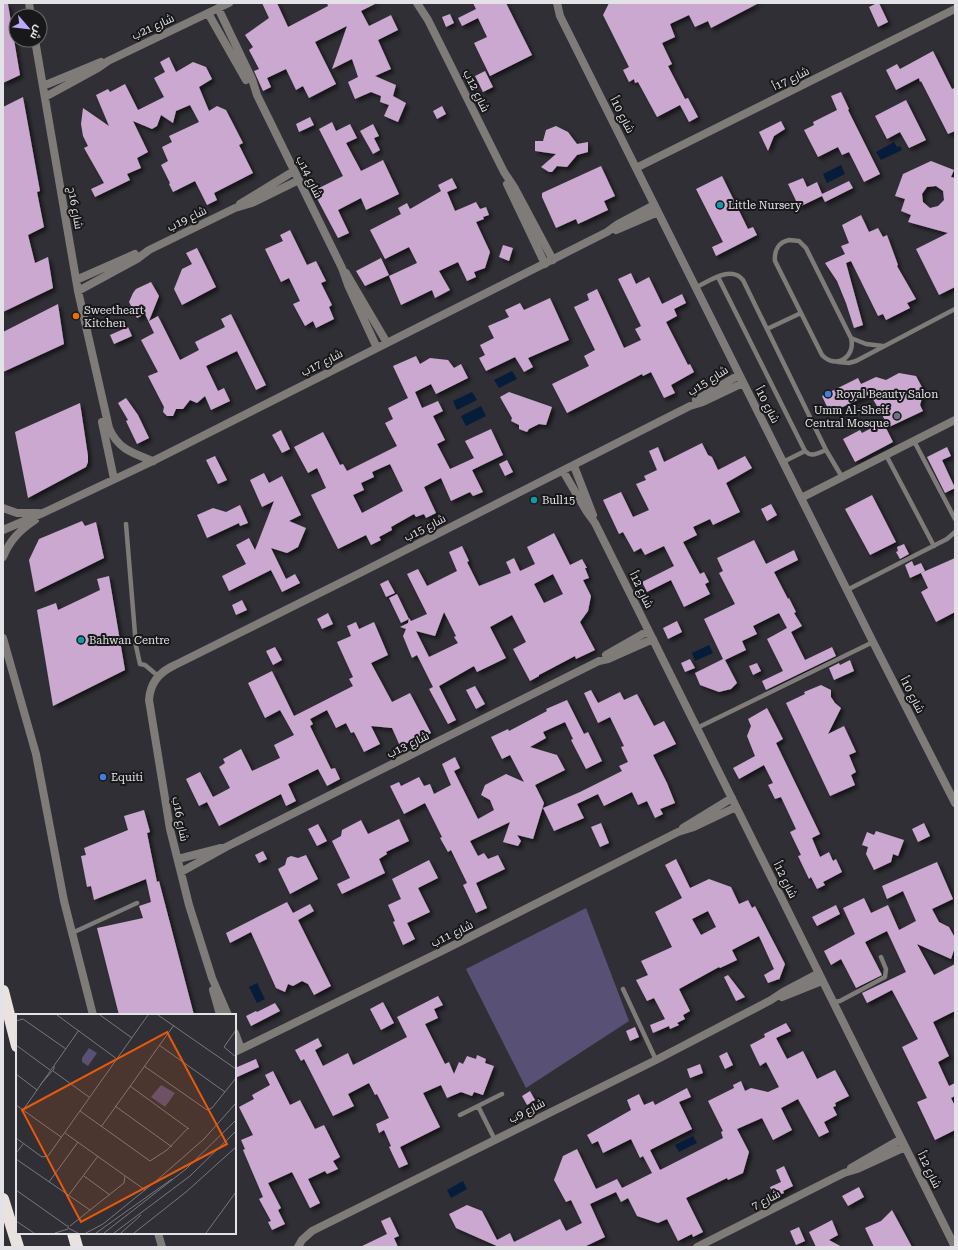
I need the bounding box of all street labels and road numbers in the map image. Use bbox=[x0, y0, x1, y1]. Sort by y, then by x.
street label: شارع 21ب bbox=[130, 12, 177, 43]
street label: شارع 17أ bbox=[770, 64, 812, 94]
street label: شارع 12ب bbox=[459, 68, 492, 115]
street label: شارع 10أ bbox=[606, 94, 638, 136]
street label: شارع 14ب bbox=[292, 154, 325, 201]
street label: شارع 16ج bbox=[64, 186, 85, 230]
street label: شاع 19ب bbox=[165, 204, 209, 235]
street label: شارع 17ب bbox=[299, 347, 346, 380]
street label: شارع 15ب bbox=[685, 364, 731, 399]
street label: شارع 10أ bbox=[751, 384, 783, 426]
street label: شارع 15ب bbox=[402, 512, 449, 545]
street label: شارع 12أ bbox=[626, 569, 656, 611]
street label: شارع 10أ bbox=[896, 674, 928, 716]
street label: شارع 13ب bbox=[385, 729, 432, 762]
street label: شارع 16ب bbox=[168, 796, 191, 843]
street label: شارع 12أ bbox=[770, 859, 800, 901]
street label: شارع 11ب bbox=[429, 918, 476, 951]
street label: شارع 9ب bbox=[507, 1096, 548, 1127]
street label: شارع 12أ bbox=[914, 1149, 944, 1191]
street label: شارع 7 bbox=[750, 1187, 783, 1214]

